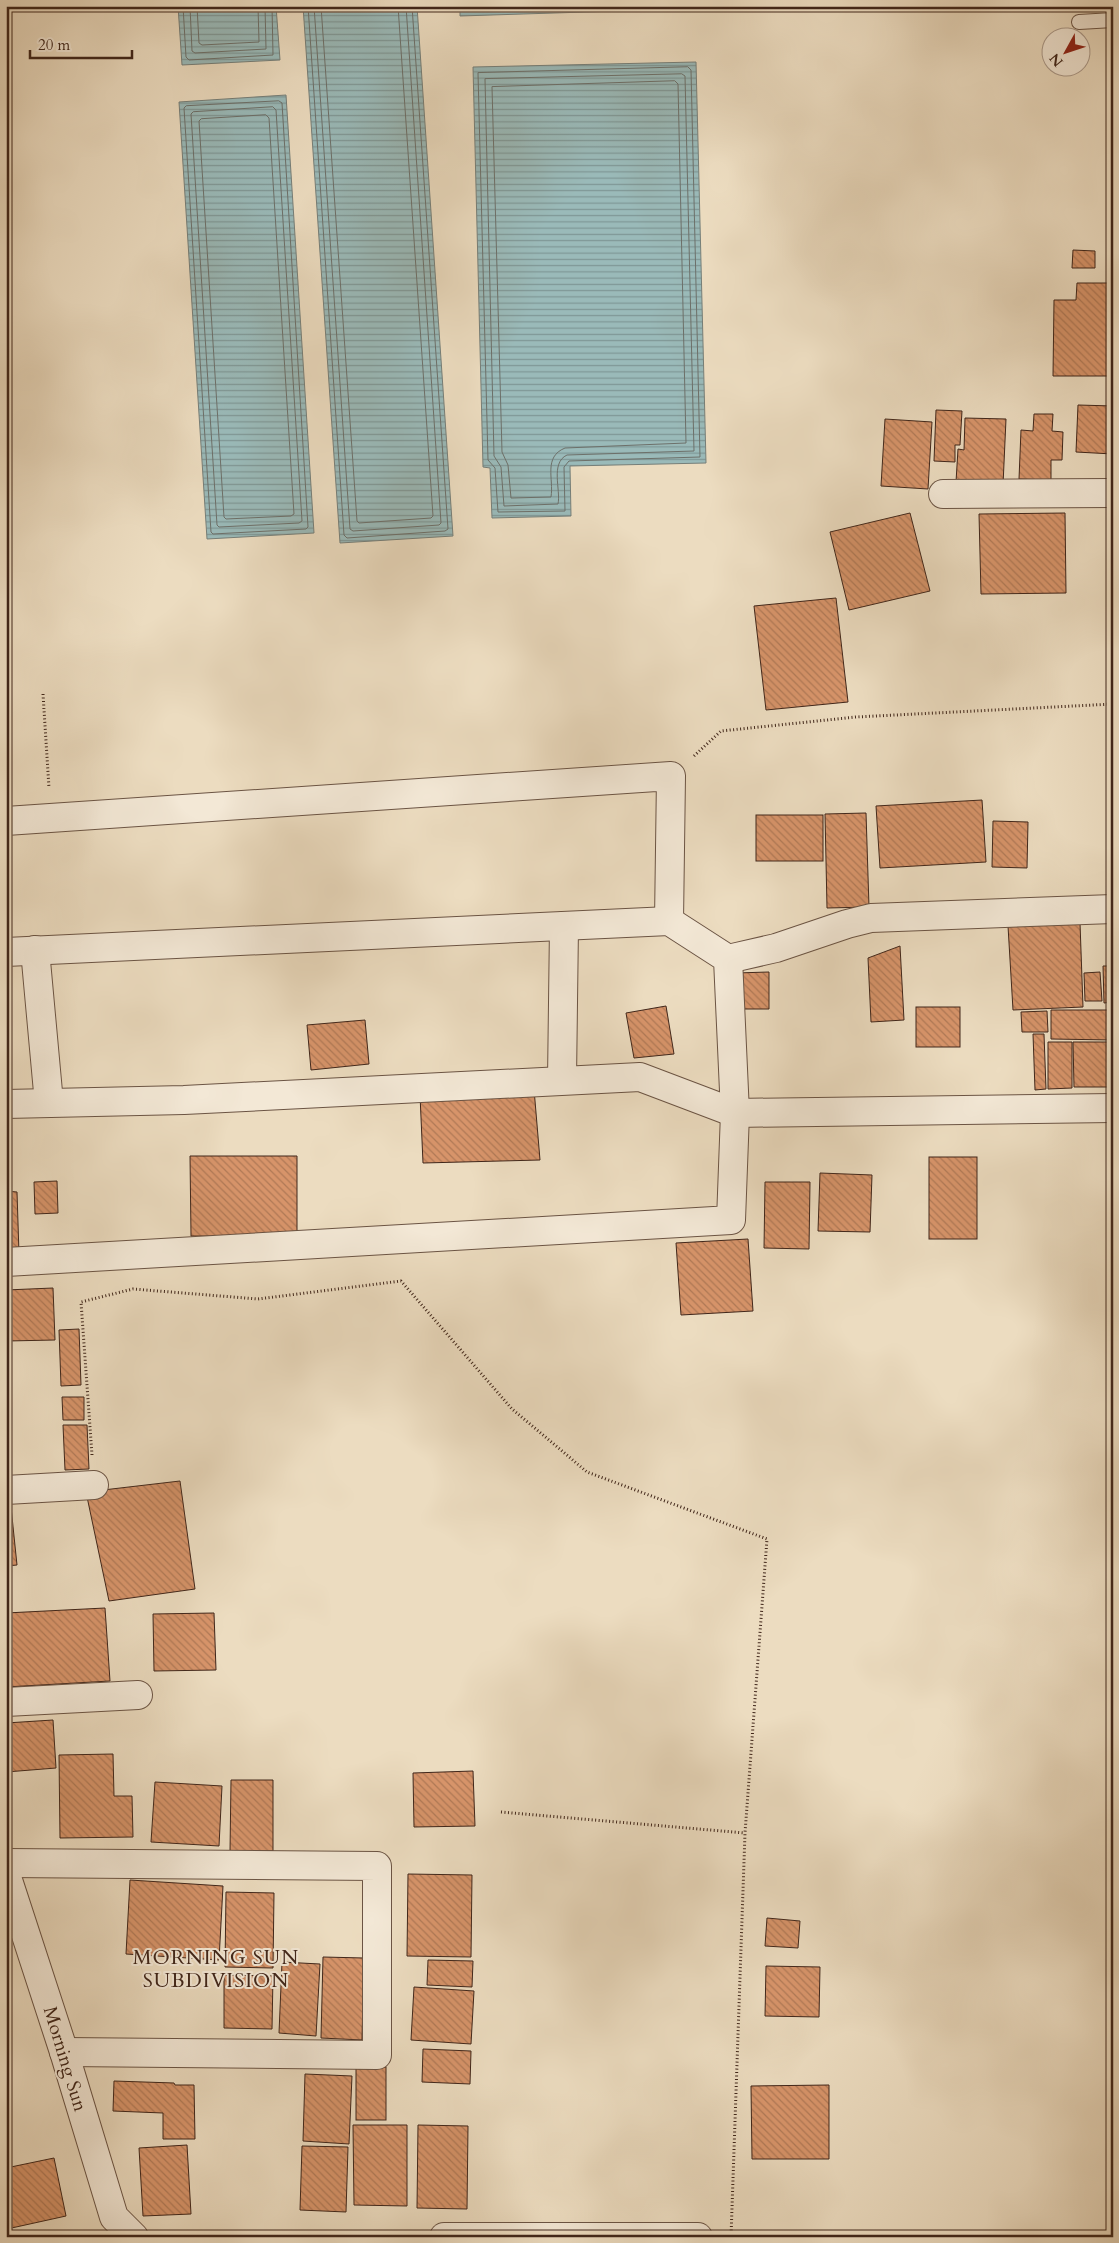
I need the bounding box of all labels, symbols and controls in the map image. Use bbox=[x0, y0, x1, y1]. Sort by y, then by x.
scale bar bbox=[30, 28, 132, 60]
north arrow bbox=[1042, 28, 1092, 78]
text: 20 m bbox=[38, 35, 70, 55]
text: N bbox=[1045, 49, 1068, 71]
district label: MORNING SUN SUBDIVISION bbox=[133, 1944, 299, 1994]
street label: Morning Sun bbox=[37, 2003, 93, 2115]

